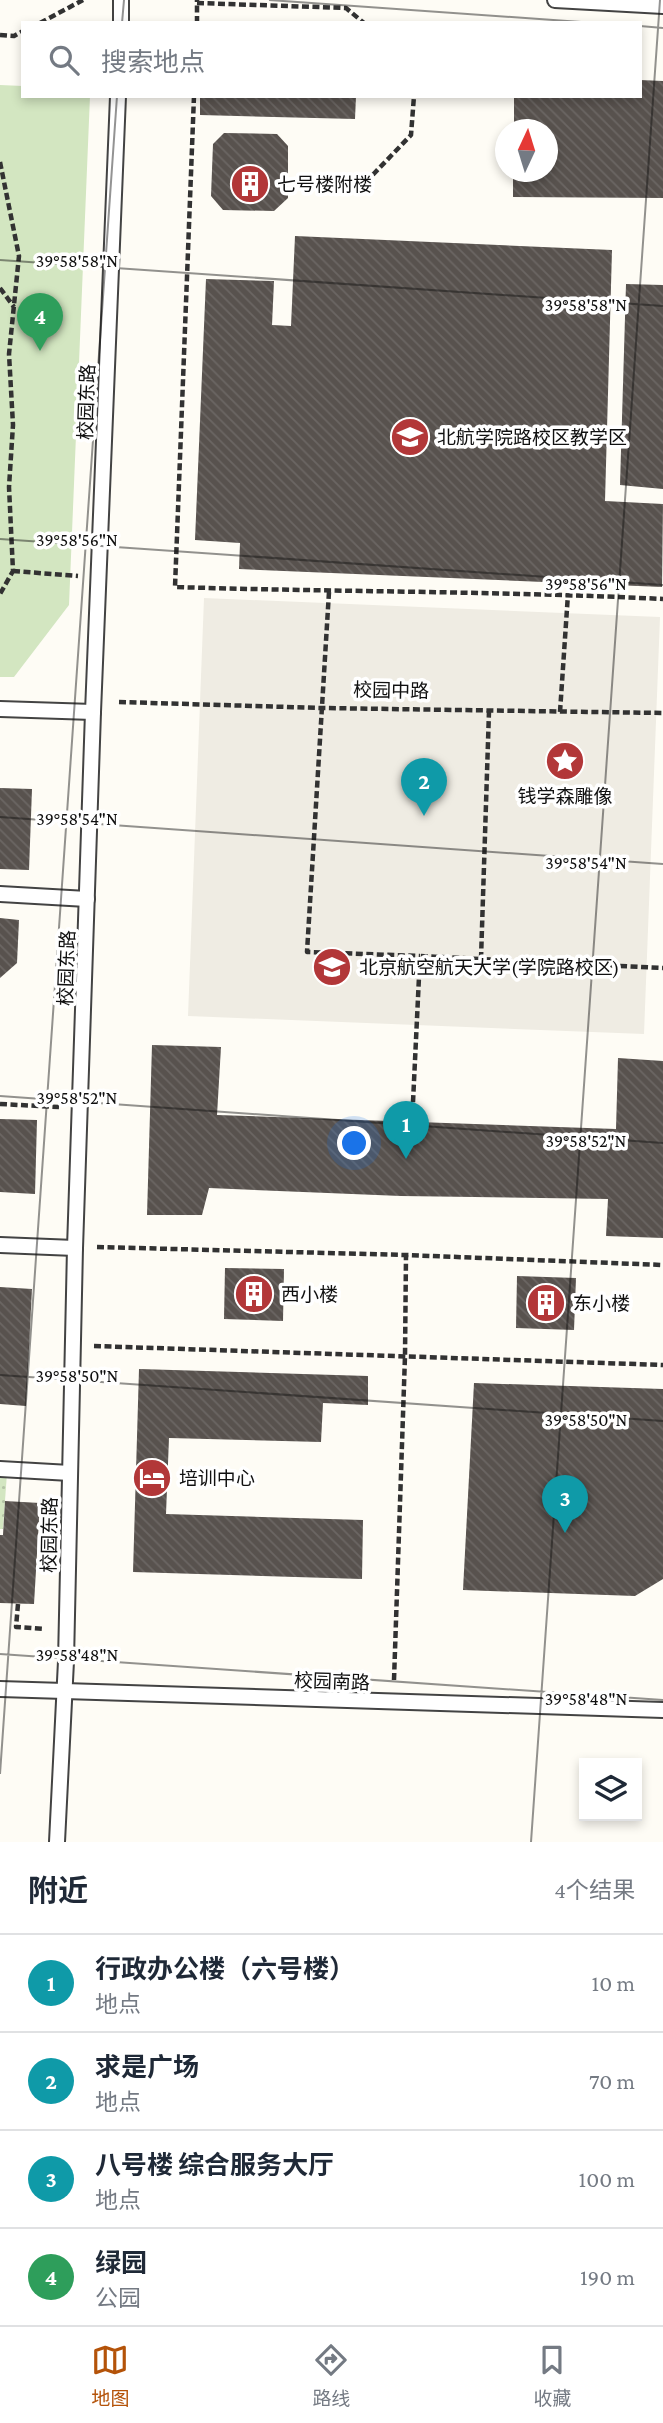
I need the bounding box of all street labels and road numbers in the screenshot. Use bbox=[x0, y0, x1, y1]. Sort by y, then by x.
street label: 校园东路 bbox=[75, 364, 98, 440]
street label: 校园中路 bbox=[353, 679, 429, 702]
street label: 校园东路 bbox=[55, 930, 78, 1006]
street label: 校园东路 bbox=[38, 1497, 61, 1573]
street label: 校园南路 bbox=[294, 1670, 370, 1693]

